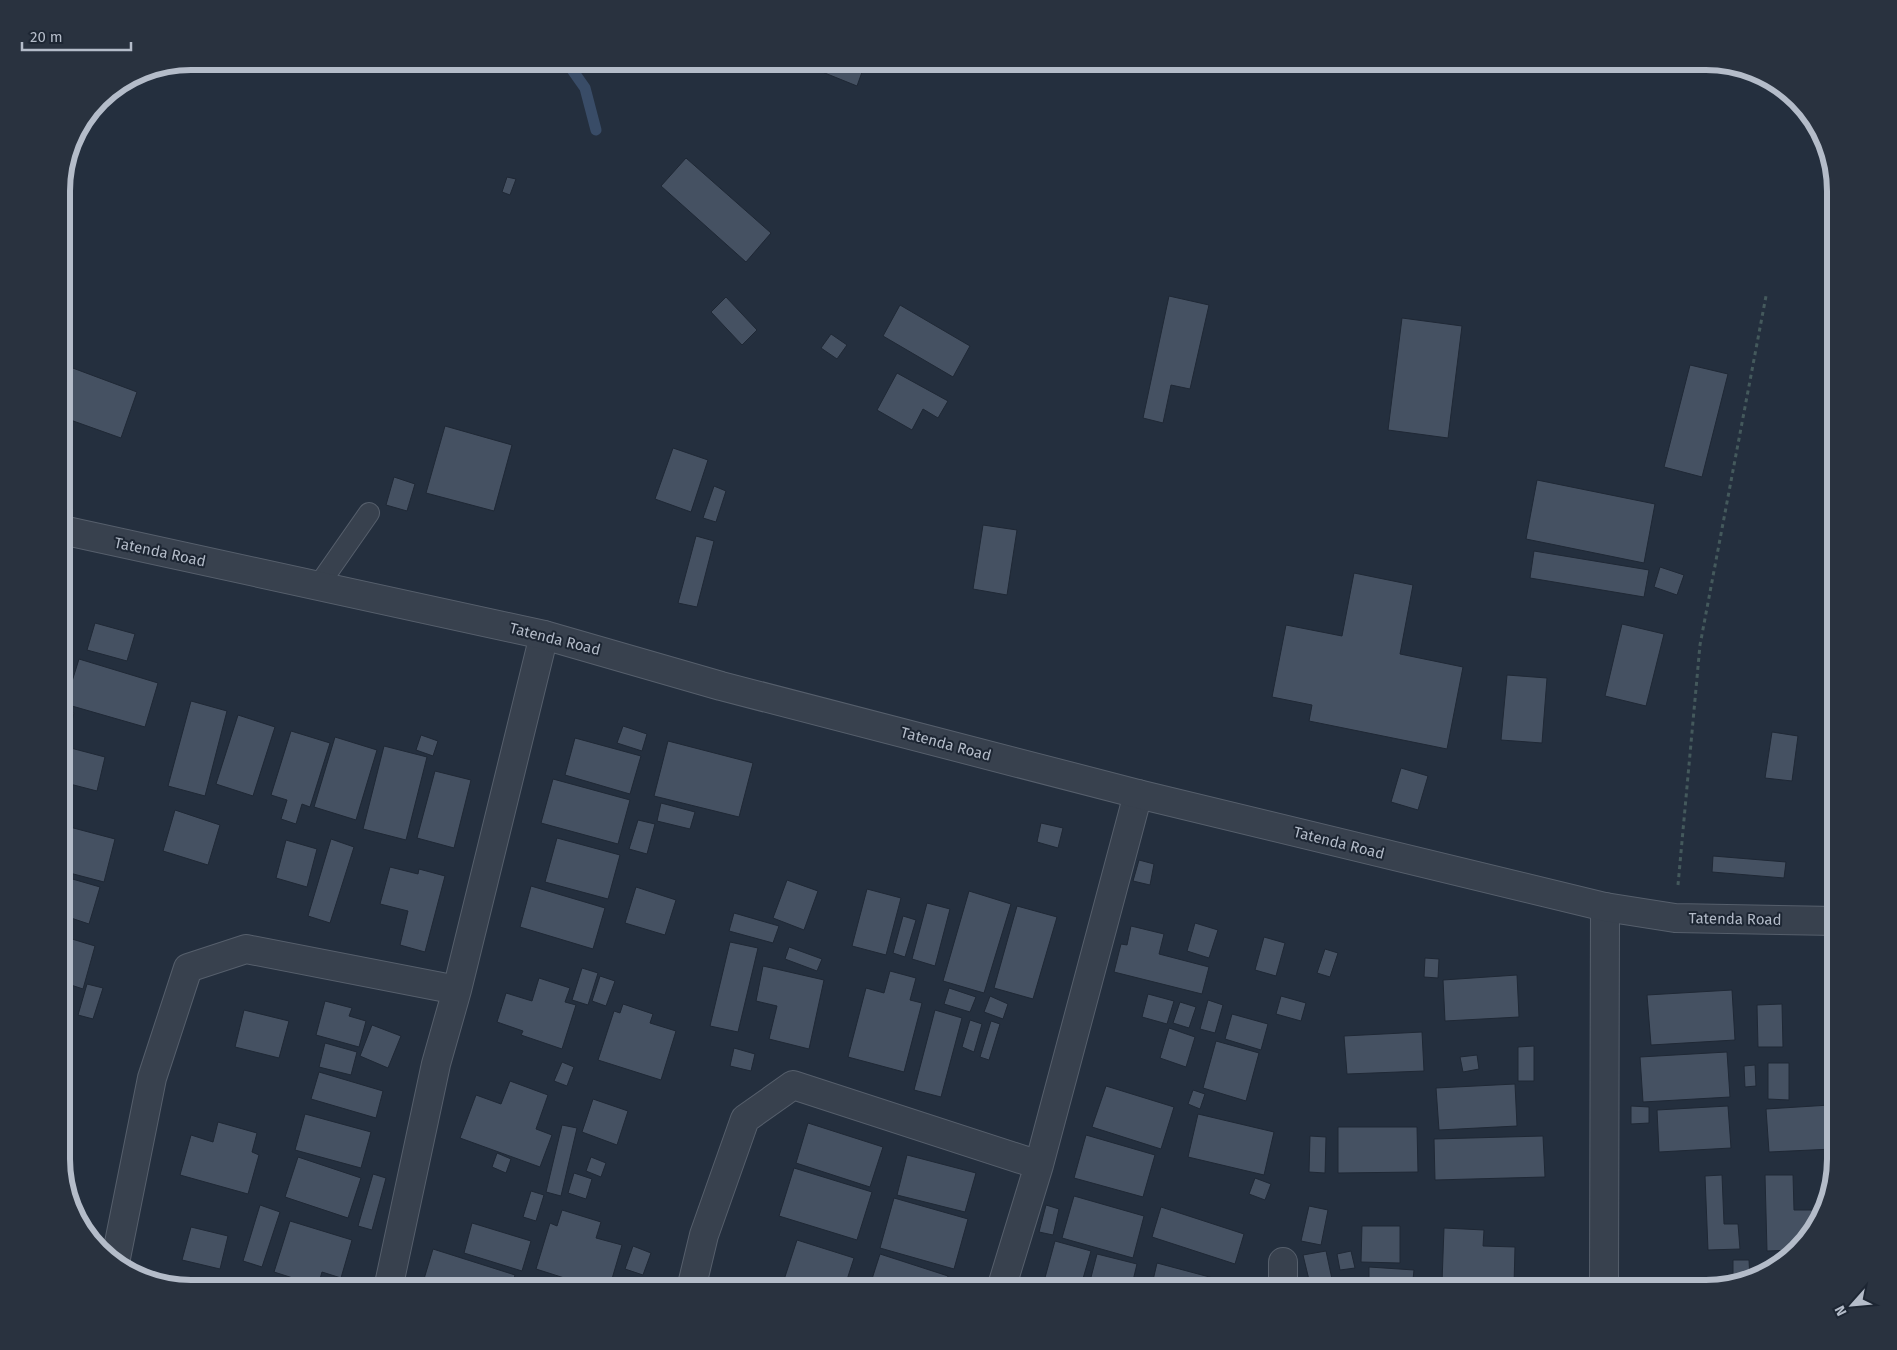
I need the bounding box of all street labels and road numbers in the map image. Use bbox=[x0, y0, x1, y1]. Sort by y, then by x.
street label: Tatenda Road bbox=[113, 534, 207, 570]
street label: Tatenda Road bbox=[508, 619, 602, 659]
street label: Tatenda Road bbox=[899, 723, 993, 765]
street label: Tatenda Road bbox=[1292, 823, 1386, 863]
street label: Tatenda Road bbox=[1688, 909, 1782, 929]

